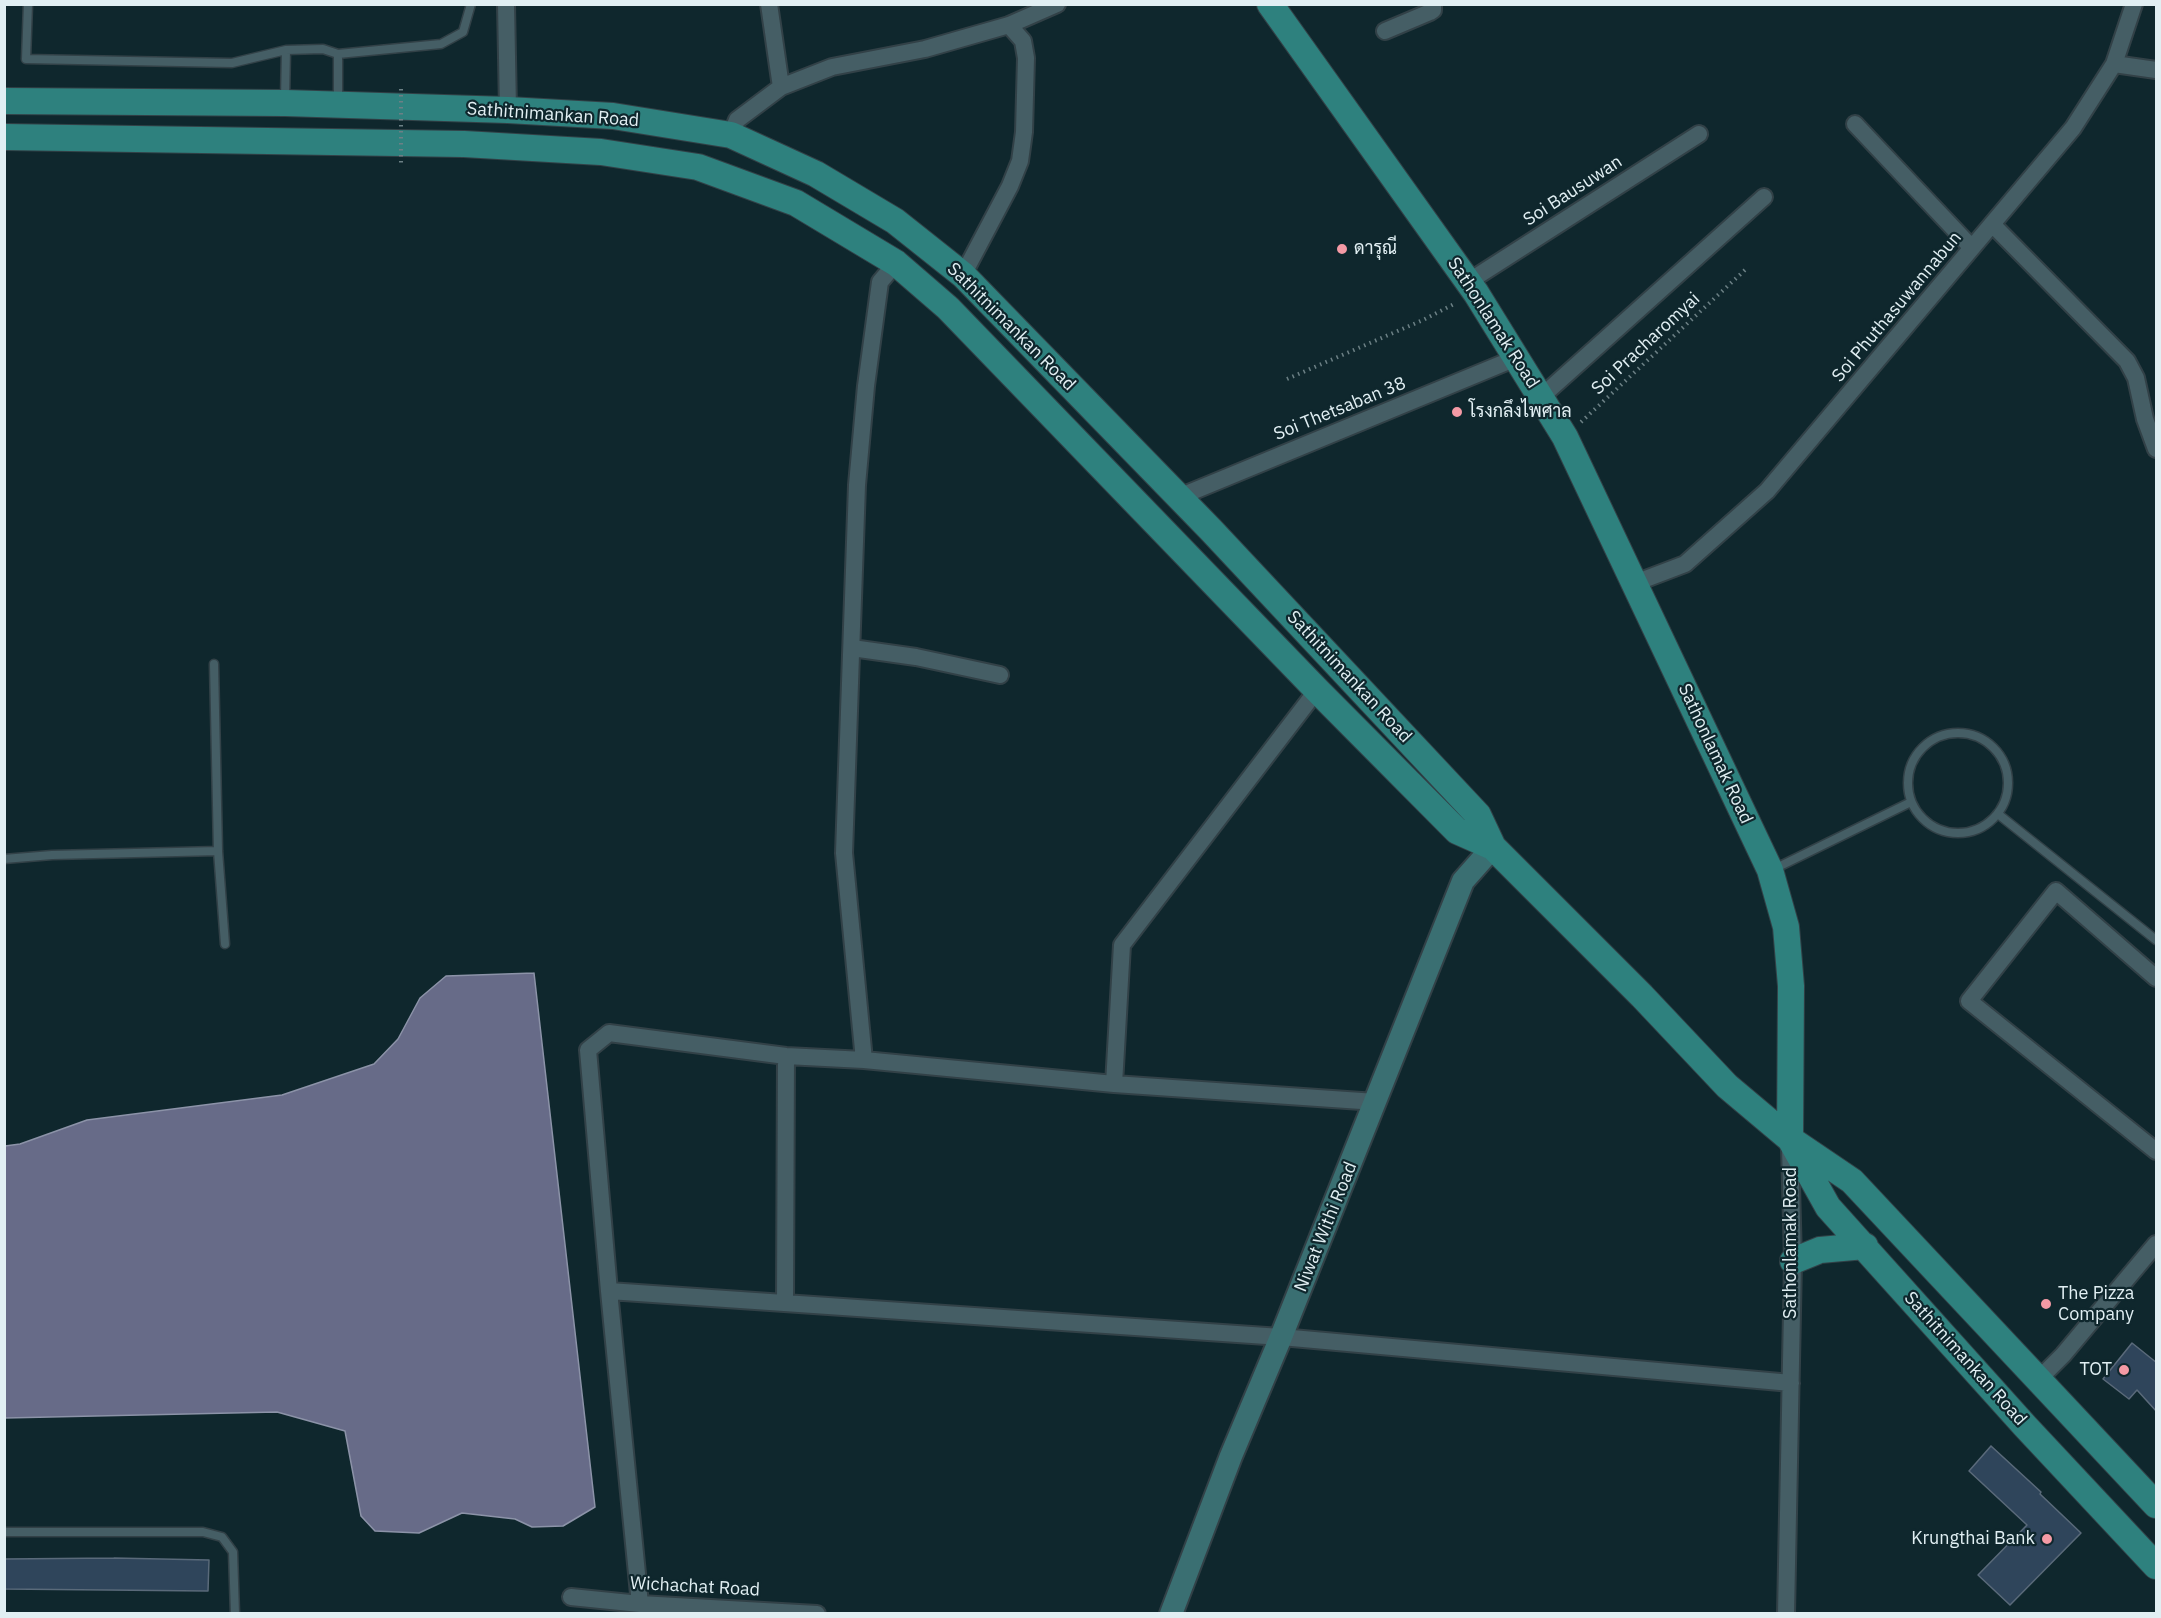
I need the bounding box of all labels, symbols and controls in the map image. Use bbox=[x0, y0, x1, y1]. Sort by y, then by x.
street label: Sathitnimankan Road bbox=[466, 98, 640, 132]
street label: Soi Bausuwan bbox=[1520, 151, 1626, 231]
street label: Soi Phuthasuwannabun bbox=[1828, 227, 1966, 387]
place label: ดารุณี bbox=[1354, 238, 1397, 260]
marker: ดารุณี bbox=[1335, 242, 1349, 256]
street label: Sathonlamak Road bbox=[1443, 253, 1543, 393]
street label: Sathitnimankan Road bbox=[942, 258, 1080, 396]
street label: Soi Pracharomyai bbox=[1587, 288, 1705, 400]
street label: Soi Thetsaban 38 bbox=[1271, 373, 1409, 445]
place label: โรงกลึงไพศาล bbox=[1469, 401, 1572, 423]
marker: โรงกลึงไพศาล bbox=[1450, 405, 1464, 419]
street label: Sathitnimankan Road bbox=[1282, 607, 1416, 747]
street label: Sathonlamak Road bbox=[1673, 681, 1757, 827]
street label: Niwat Withi Road bbox=[1290, 1159, 1362, 1295]
street label: Sathonlamak Road bbox=[1780, 1167, 1802, 1319]
place label: The Pizza Company bbox=[2058, 1283, 2134, 1326]
street label: Sathitnimankan Road bbox=[1899, 1288, 2031, 1430]
marker: The Pizza Company bbox=[2039, 1297, 2053, 1311]
place label: TOT bbox=[2079, 1359, 2112, 1381]
marker: TOT bbox=[2117, 1363, 2131, 1377]
place label: Krungthai Bank bbox=[1911, 1528, 2035, 1550]
marker: Krungthai Bank bbox=[2040, 1532, 2054, 1546]
street label: Wichachat Road bbox=[629, 1573, 761, 1601]

